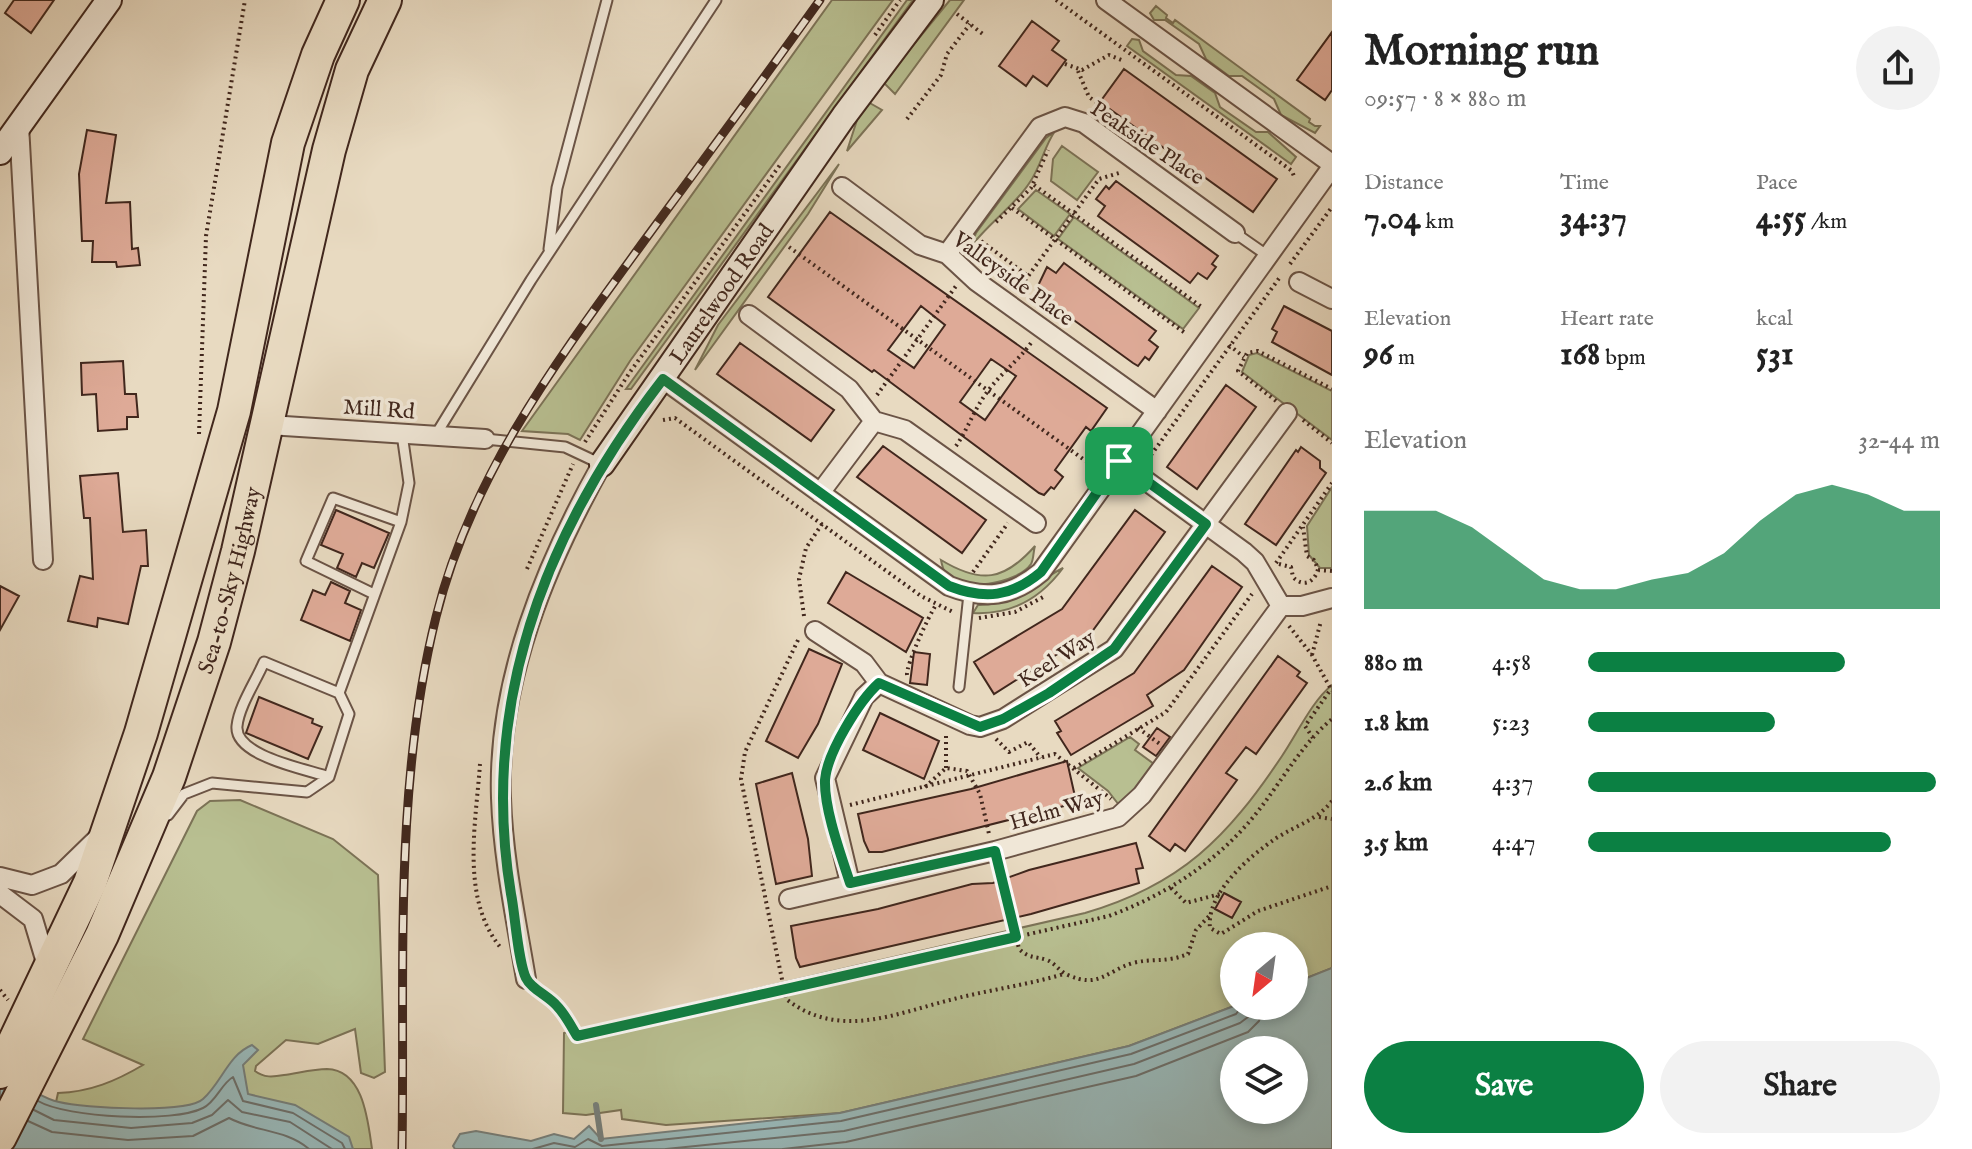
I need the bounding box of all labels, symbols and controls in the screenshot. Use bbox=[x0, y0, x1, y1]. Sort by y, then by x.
text: Morning run bbox=[1364, 24, 1599, 80]
button: share bbox=[1856, 26, 1940, 110]
text: 09:57 · 8 × 880 m bbox=[1364, 82, 1527, 115]
street label: Peakside Place bbox=[1084, 95, 1209, 192]
text: Distance bbox=[1364, 169, 1444, 197]
text: Time bbox=[1560, 169, 1609, 197]
text: Pace bbox=[1756, 169, 1798, 197]
text: 7.04 bbox=[1364, 197, 1421, 240]
text: 34:37 bbox=[1560, 197, 1627, 240]
text: 4:55 bbox=[1756, 197, 1806, 240]
text: km bbox=[1421, 208, 1454, 236]
text: /km bbox=[1806, 208, 1847, 236]
street label: Laurelwood Road bbox=[664, 219, 781, 370]
street label: Valleyside Place bbox=[946, 226, 1079, 333]
text: Elevation bbox=[1364, 305, 1451, 333]
text: Heart rate bbox=[1560, 305, 1654, 333]
text: kcal bbox=[1756, 305, 1793, 333]
text: 96 bbox=[1364, 333, 1393, 376]
text: 168 bbox=[1560, 333, 1600, 376]
text: 531 bbox=[1756, 333, 1794, 376]
text: m bbox=[1393, 344, 1415, 372]
text: bpm bbox=[1600, 344, 1646, 372]
street label: Mill Rd bbox=[342, 394, 416, 426]
text: Elevation bbox=[1364, 424, 1467, 457]
text: 32–44 m bbox=[1858, 424, 1940, 457]
pin bbox=[1085, 427, 1153, 495]
icon: arrive bbox=[1097, 439, 1141, 483]
street label: Sea-to-Sky Highway bbox=[192, 484, 268, 678]
street label: Keel Way bbox=[1013, 624, 1101, 695]
text: 880 m bbox=[1364, 646, 1423, 679]
text: 4:58 bbox=[1492, 646, 1531, 679]
text: 1.8 km bbox=[1364, 706, 1429, 739]
text: 5:23 bbox=[1492, 706, 1530, 739]
text: 2.6 km bbox=[1364, 766, 1432, 799]
text: 4:37 bbox=[1492, 766, 1533, 799]
street label: Helm Way bbox=[1006, 784, 1107, 838]
text: 3.5 km bbox=[1364, 826, 1428, 859]
text: 4:47 bbox=[1492, 826, 1536, 859]
north arrow bbox=[1220, 932, 1308, 1020]
map controls bbox=[1220, 932, 1308, 1124]
button: layers bbox=[1220, 1036, 1308, 1124]
button: Save bbox=[1364, 1041, 1644, 1133]
button: Share bbox=[1660, 1041, 1940, 1133]

